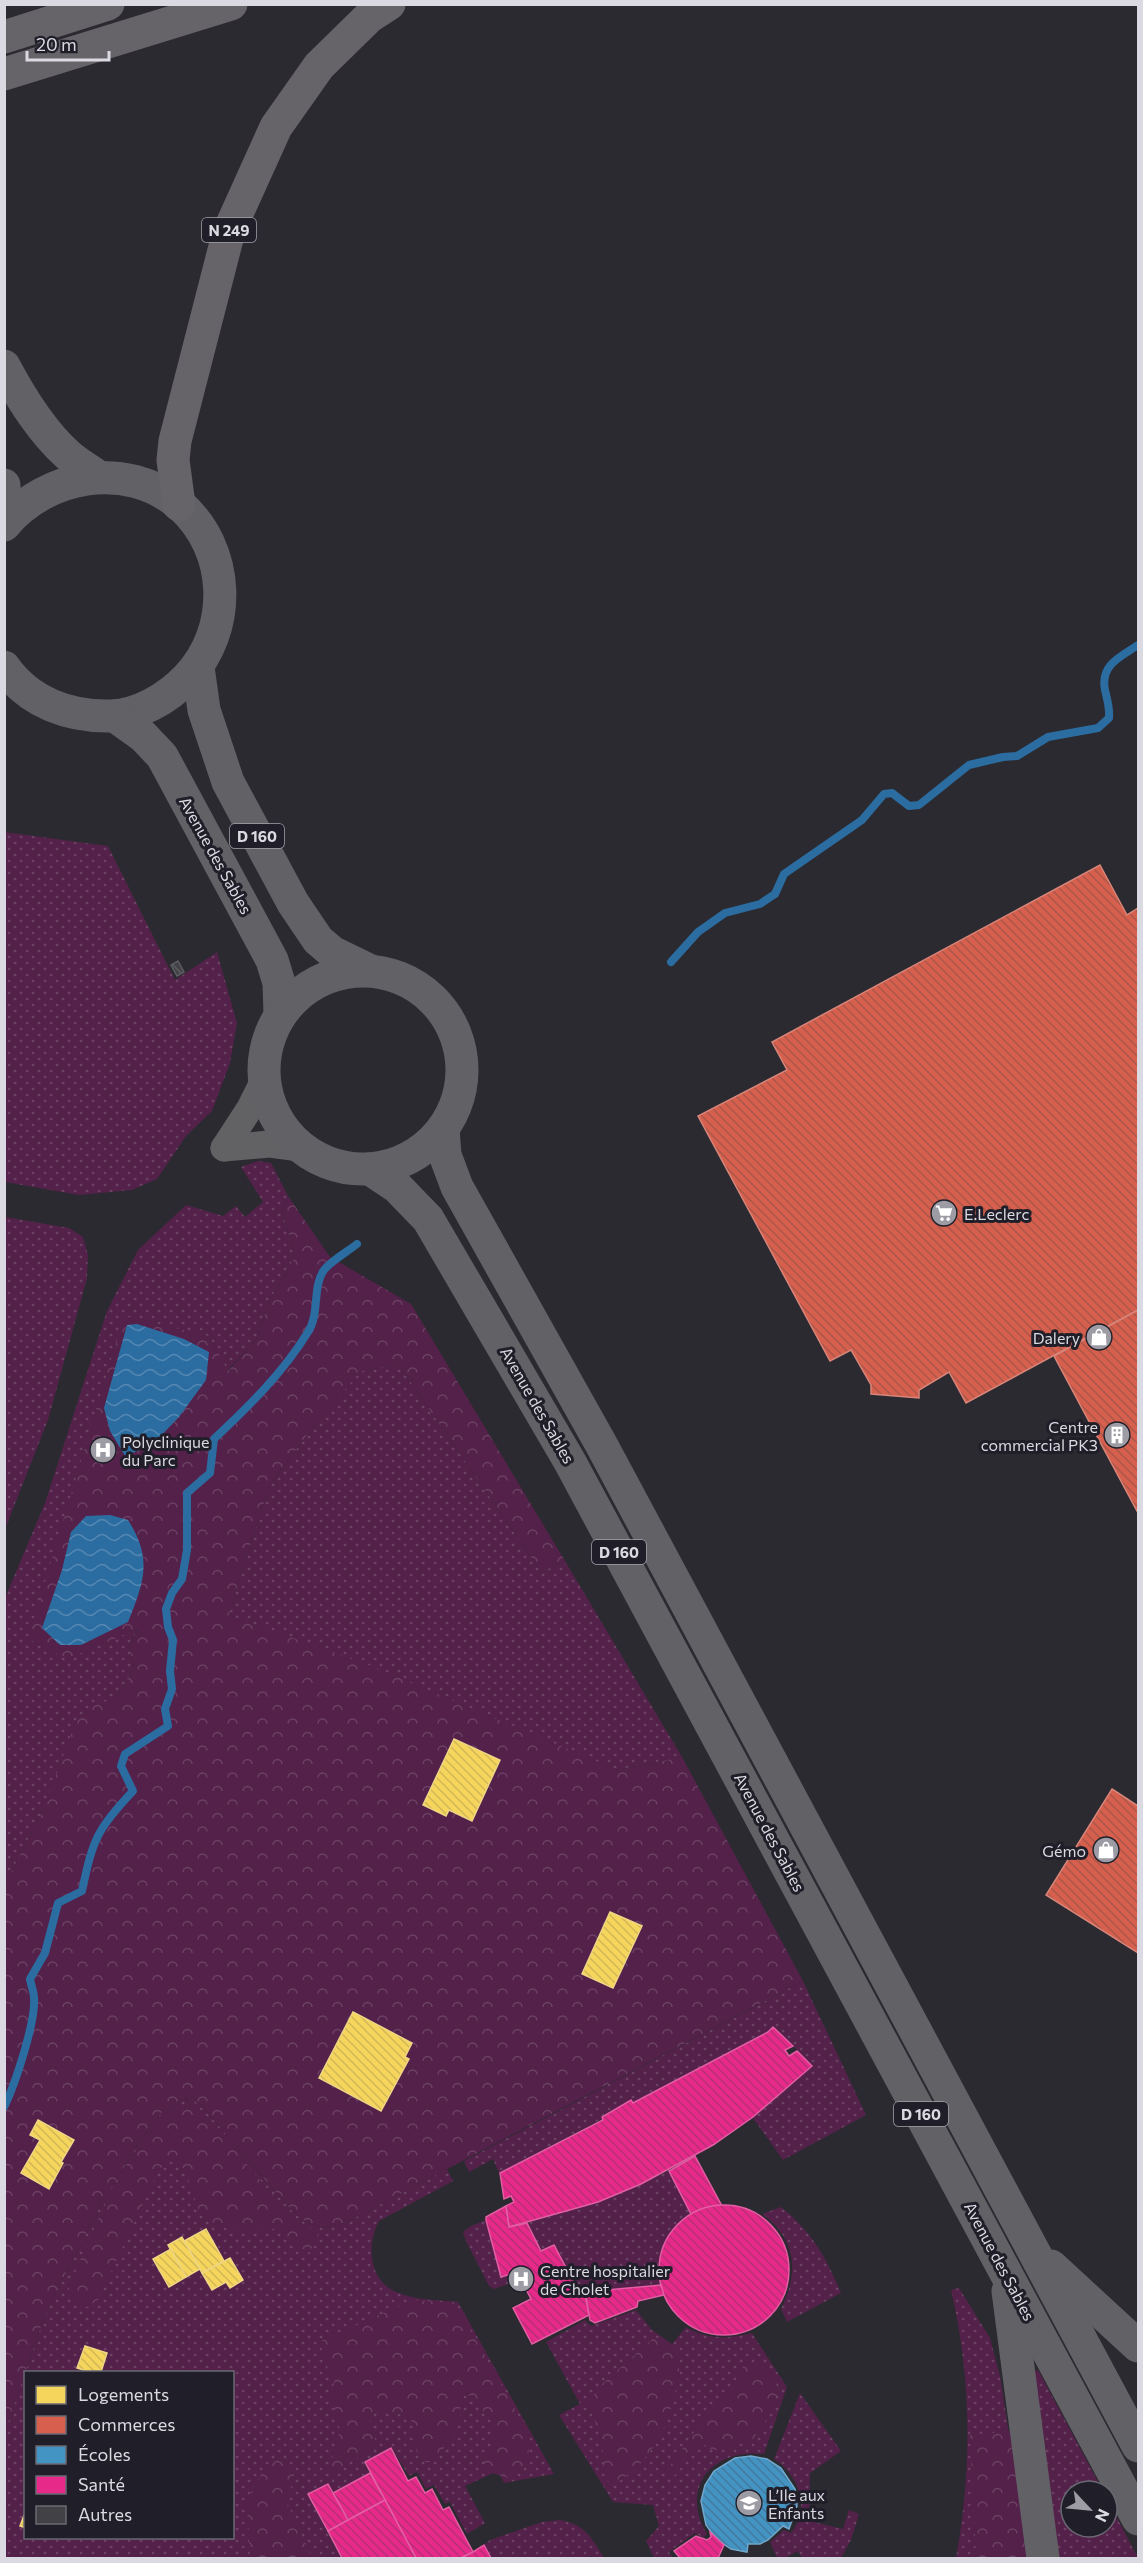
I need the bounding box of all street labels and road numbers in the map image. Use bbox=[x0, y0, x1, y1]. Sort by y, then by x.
road number: N 249 bbox=[202, 218, 256, 242]
street label: Avenue des Sables bbox=[176, 793, 256, 917]
road number: D 160 bbox=[230, 824, 284, 848]
street label: Avenue des Sables bbox=[497, 1343, 579, 1467]
road number: D 160 bbox=[592, 1540, 646, 1564]
street label: Avenue des Sables bbox=[731, 1770, 809, 1894]
road number: D 160 bbox=[894, 2102, 948, 2126]
street label: Avenue des Sables bbox=[961, 2199, 1039, 2323]

